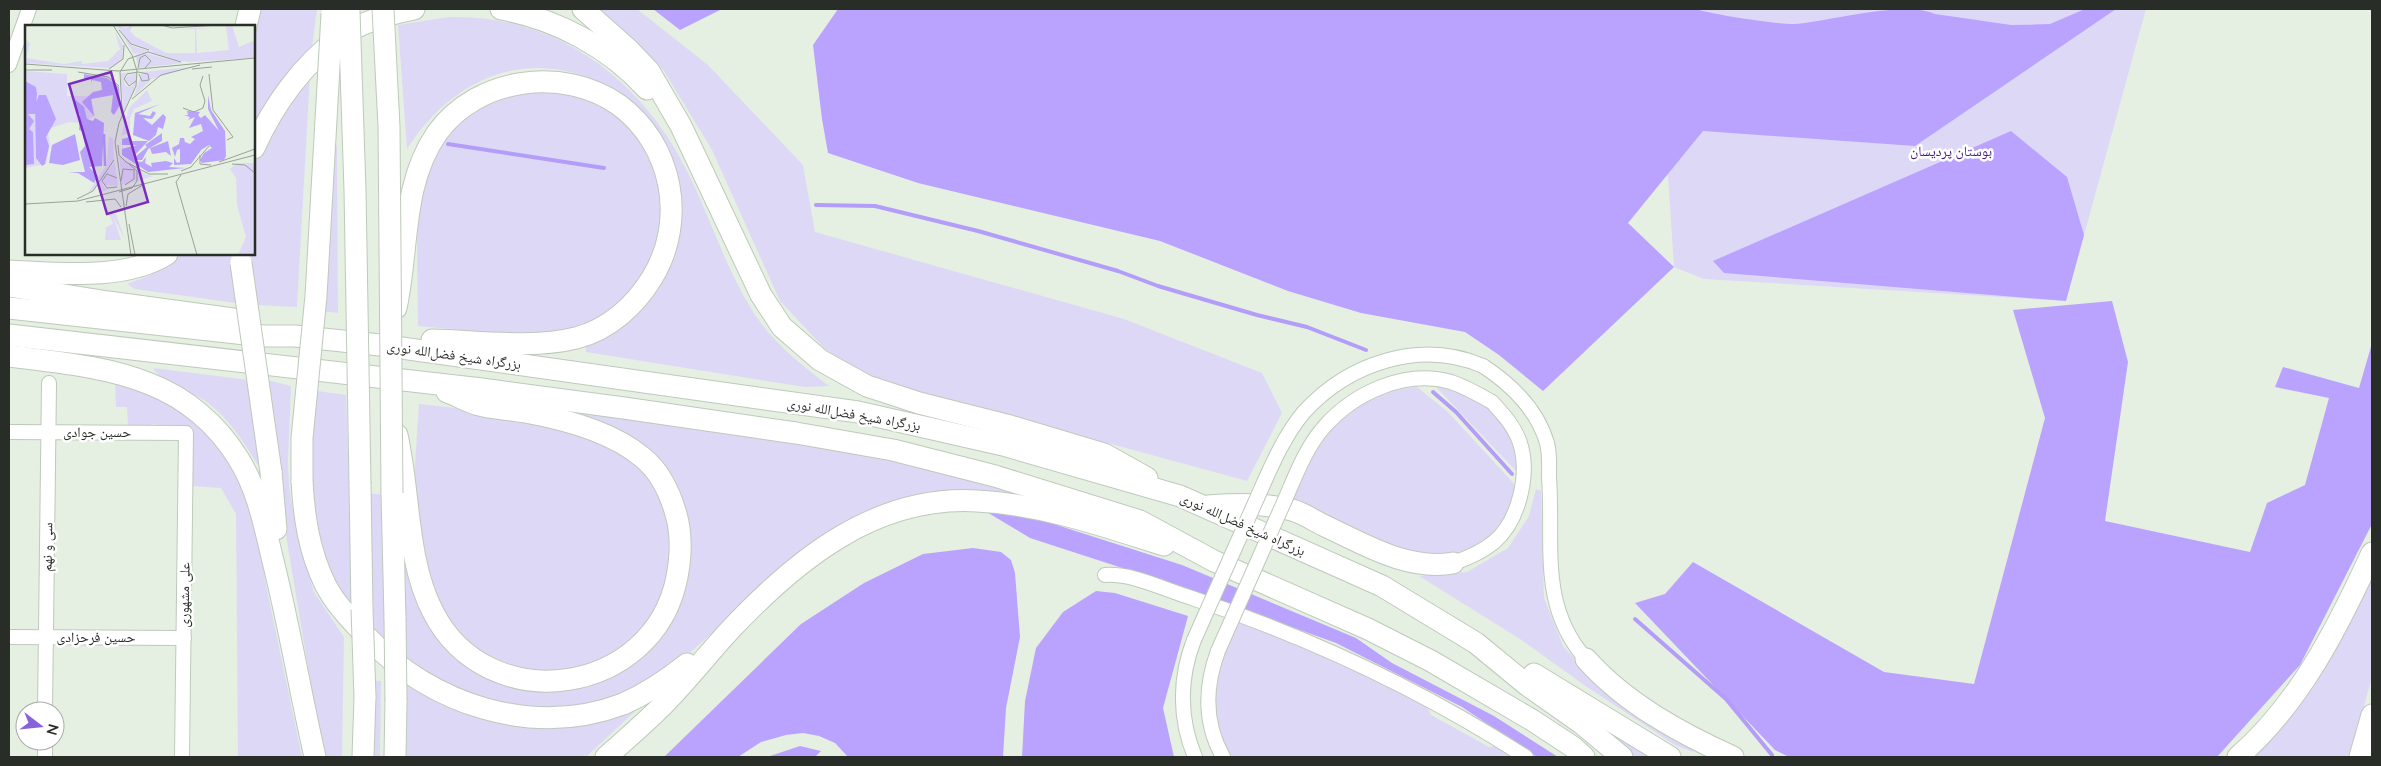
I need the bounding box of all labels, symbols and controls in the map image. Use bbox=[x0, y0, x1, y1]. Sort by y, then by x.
inset map bbox=[25, 25, 255, 255]
park label: بوستان پردیسان bbox=[1910, 142, 1992, 160]
street label: بزرگراه شیخ فضل‌الله نوری bbox=[386, 337, 522, 374]
street label: بزرگراه شیخ فضل‌الله نوری bbox=[786, 393, 922, 436]
street label: حسین جوادی bbox=[63, 423, 131, 441]
street label: بزرگراه شیخ فضل‌الله نوری bbox=[1177, 488, 1309, 561]
street label: سی و نهم bbox=[38, 522, 57, 572]
street label: علی مشهوری bbox=[174, 562, 194, 628]
street label: حسین فرحزادی bbox=[57, 628, 136, 646]
north arrow bbox=[15, 701, 65, 751]
text: N bbox=[43, 722, 63, 737]

